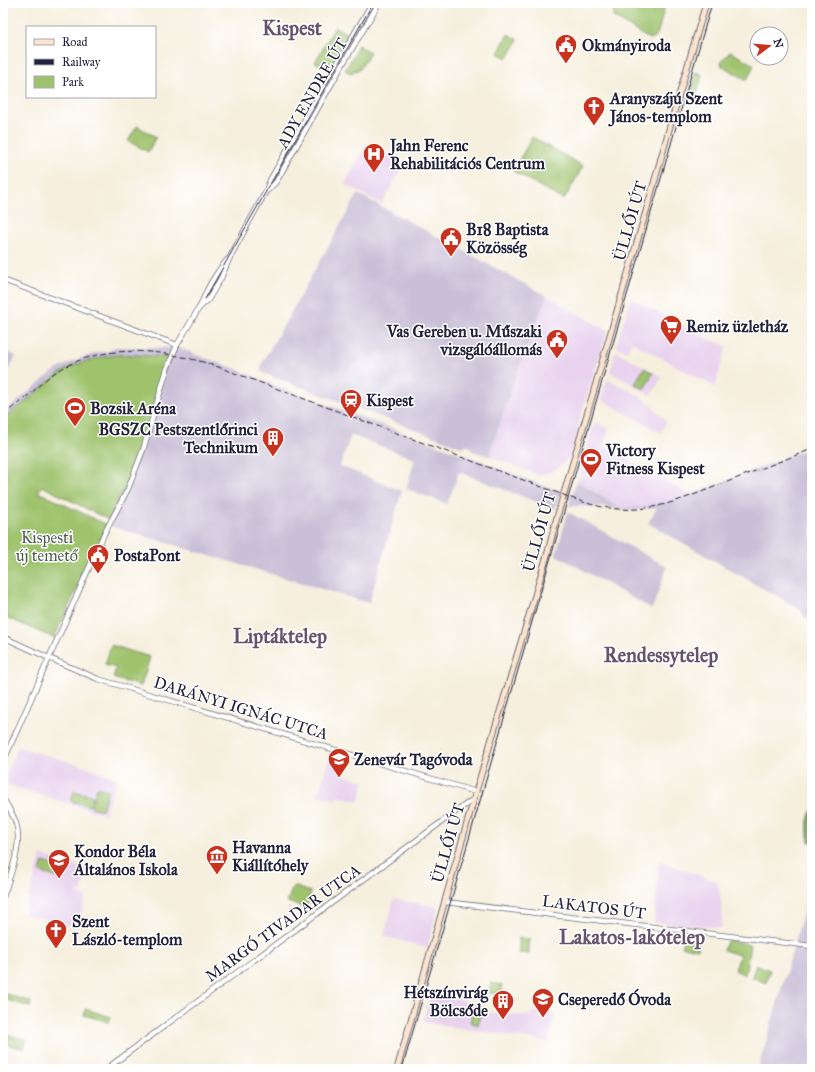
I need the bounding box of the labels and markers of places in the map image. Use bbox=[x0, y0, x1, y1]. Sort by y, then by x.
public building icon: Okmányiroda bbox=[553, 32, 579, 65]
place label: Okmányiroda bbox=[582, 36, 672, 56]
place label: Aranyszájú Szent János-templom bbox=[608, 89, 723, 127]
church icon: Aranyszájú Szent János-templom bbox=[581, 94, 607, 127]
place label: Jahn Ferenc Rehabilitációs Centrum bbox=[388, 136, 546, 173]
hospital icon: Jahn Ferenc Rehabilitációs Centrum bbox=[361, 141, 387, 174]
place label: B18 Baptista Közösség bbox=[466, 220, 550, 258]
public building icon: B18 Baptista Közösség bbox=[438, 225, 464, 258]
supermarket icon: Remiz üzletház bbox=[658, 313, 684, 346]
place label: Remiz üzletház bbox=[686, 317, 789, 336]
place label: Vas Gereben u. Műszaki vizsgálóállomás bbox=[386, 322, 543, 360]
public building icon: Vas Gereben u. Műszaki vizsgálóállomás bbox=[544, 327, 570, 360]
station icon: Kispest bbox=[338, 387, 364, 420]
place label: Kispest bbox=[366, 391, 414, 411]
sports icon: Bozsik Aréna bbox=[62, 395, 88, 428]
place label: Bozsik Aréna bbox=[90, 399, 177, 418]
place label: BGSZC Pestszentlőrinci Technikum bbox=[99, 420, 259, 457]
building icon: BGSZC Pestszentlőrinci Technikum bbox=[260, 425, 286, 458]
place label: Victory Fitness Kispest bbox=[605, 441, 705, 479]
sports icon: Victory Fitness Kispest bbox=[578, 446, 604, 479]
public building icon: PostaPont bbox=[85, 542, 111, 575]
place label: PostaPont bbox=[114, 546, 181, 565]
school or university icon: Zenevár Tagóvoda bbox=[326, 746, 352, 779]
place label: Zenevár Tagóvoda bbox=[354, 750, 474, 770]
place label: Havanna Kiállítóhely bbox=[232, 838, 310, 876]
place label: Kondor Béla Általános Iskola bbox=[73, 842, 179, 879]
museum icon: Havanna Kiállítóhely bbox=[204, 843, 230, 876]
school or university icon: Kondor Béla Általános Iskola bbox=[46, 847, 72, 880]
place label: Szent László-templom bbox=[72, 912, 183, 950]
church icon: Szent László-templom bbox=[43, 917, 69, 950]
place label: Hétszínvirág Bölcsőde bbox=[404, 983, 489, 1020]
school or university icon: Cseperedő Óvoda bbox=[530, 986, 556, 1019]
building icon: Hétszínvirág Bölcsőde bbox=[490, 988, 516, 1021]
place label: Cseperedő Óvoda bbox=[558, 988, 672, 1010]

